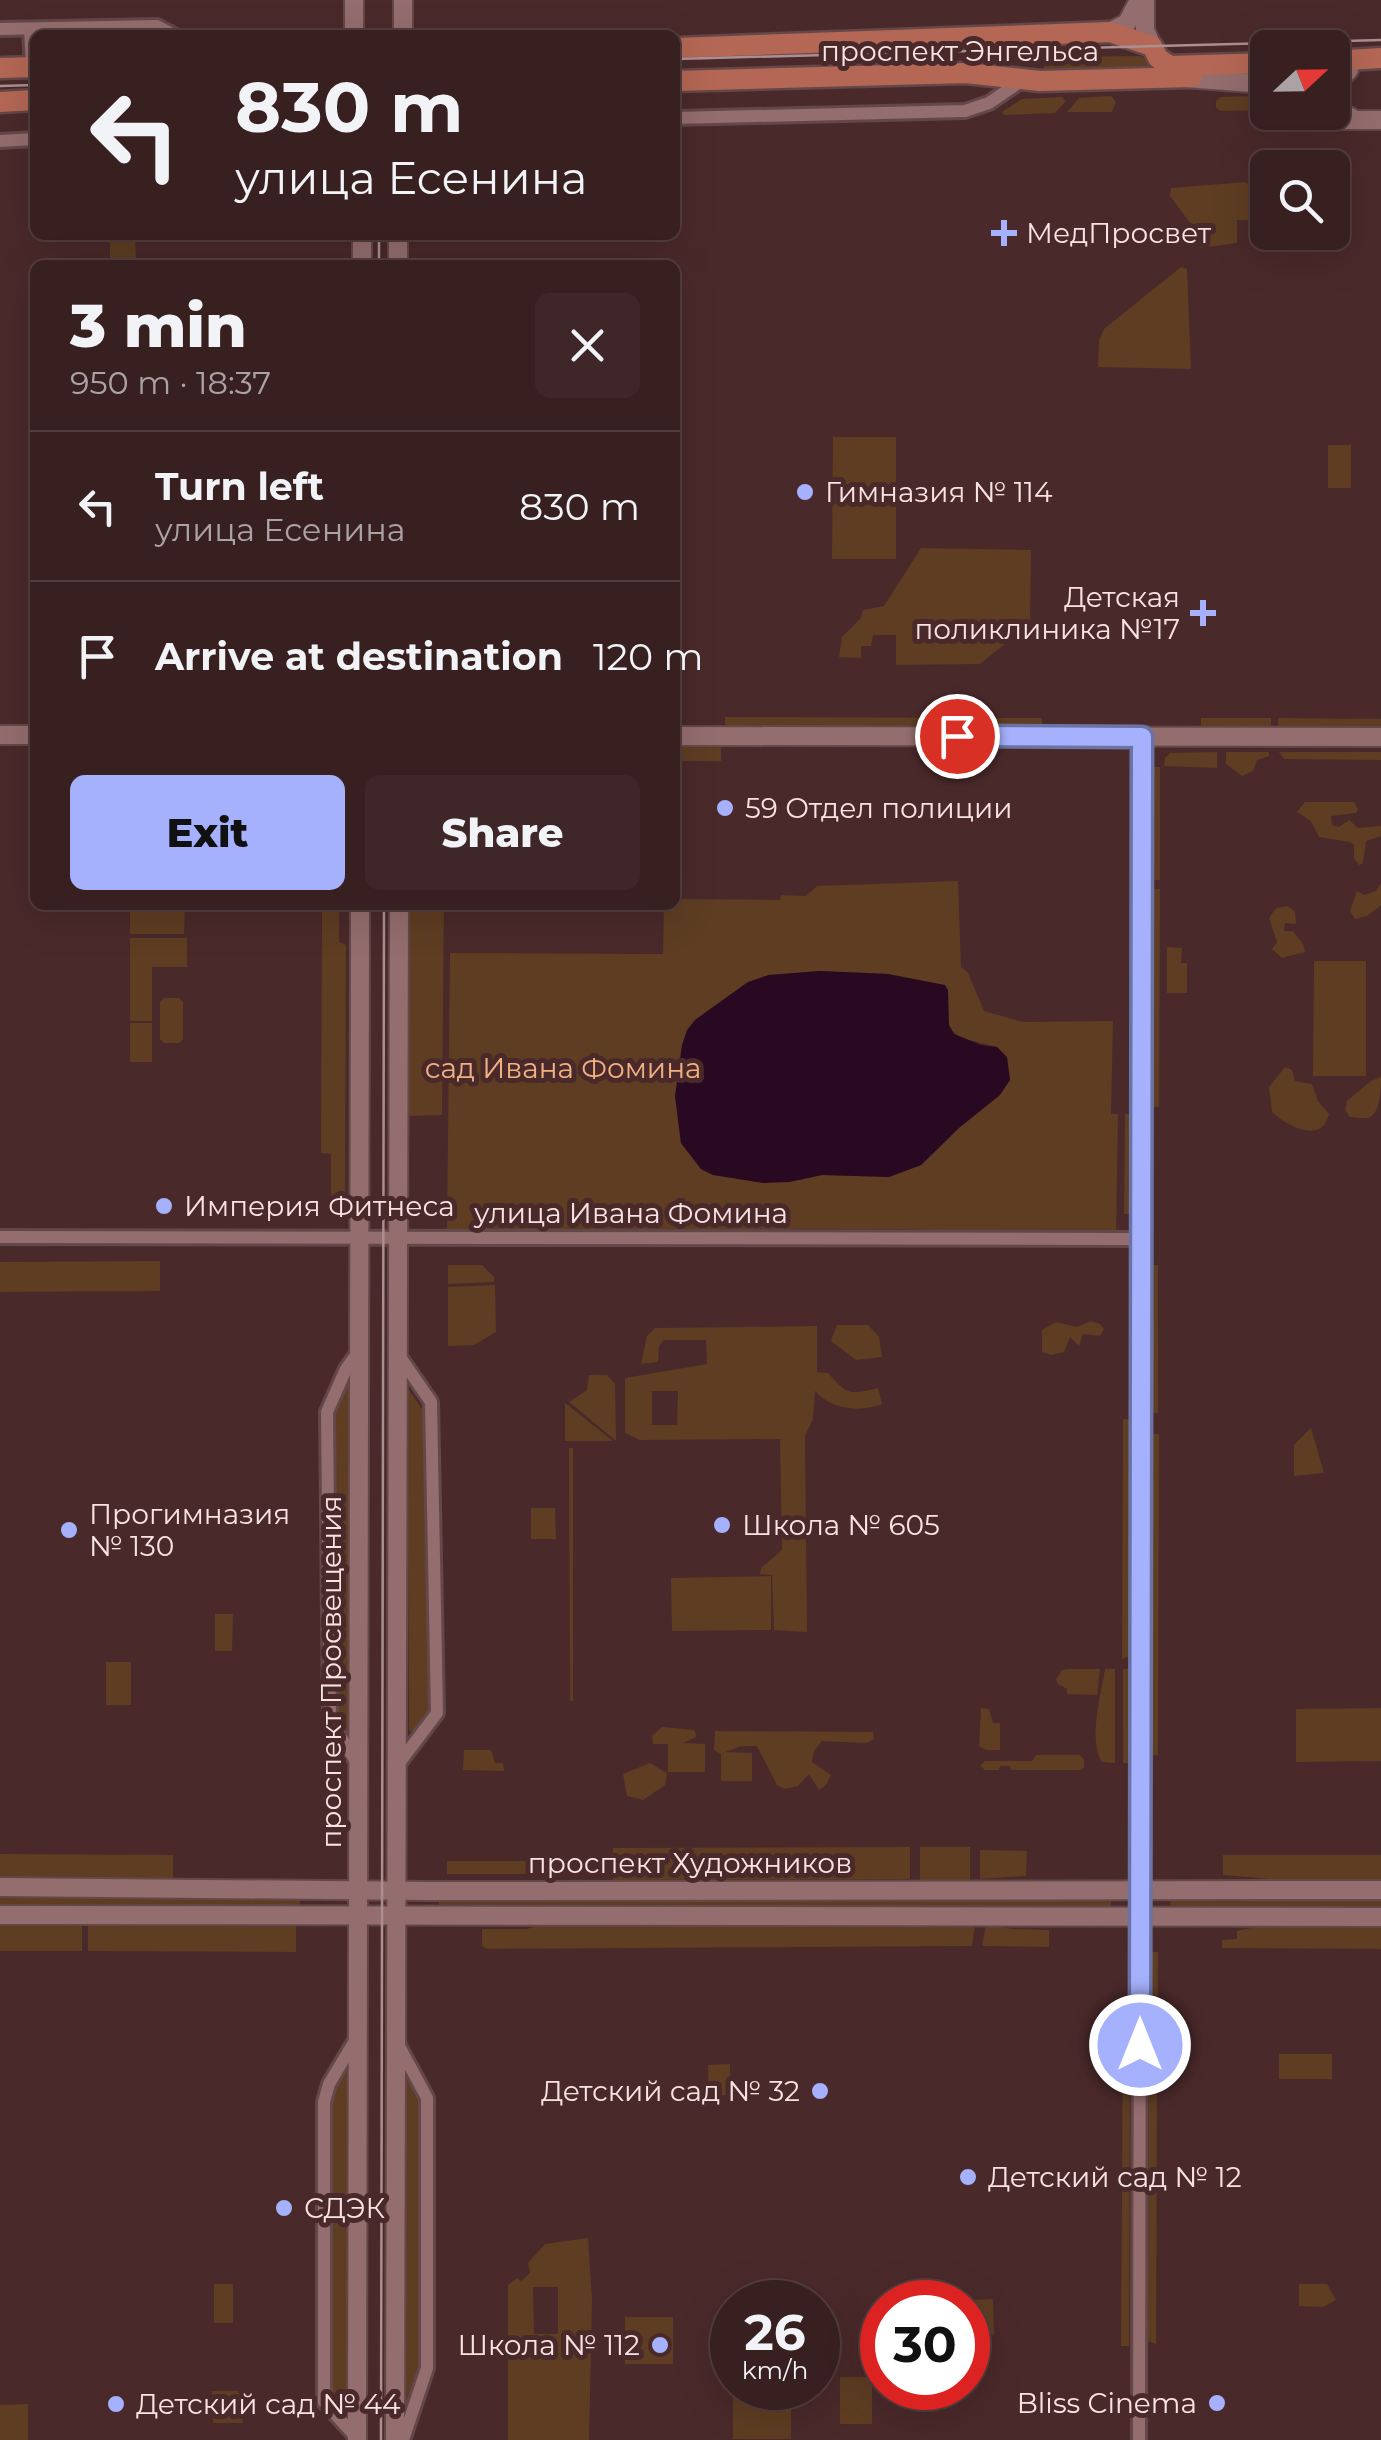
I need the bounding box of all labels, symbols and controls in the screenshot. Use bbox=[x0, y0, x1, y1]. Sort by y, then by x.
north arrow bbox=[1250, 30, 1350, 130]
map controls bbox=[1250, 30, 1350, 250]
street label: проспект Энгельса bbox=[821, 34, 1099, 68]
text: 830 m bbox=[235, 64, 463, 150]
icon: left bbox=[70, 70, 200, 200]
text: улица Есенина bbox=[235, 150, 587, 205]
button: search bbox=[1250, 150, 1350, 250]
place label: МедПросвет bbox=[1026, 216, 1212, 250]
marker: МедПросвет bbox=[991, 220, 1017, 246]
text: 3 min bbox=[70, 289, 247, 362]
button: close bbox=[535, 293, 640, 398]
text: 950 m · 18:37 bbox=[70, 363, 271, 402]
text: Turn left bbox=[155, 463, 324, 510]
place label: Гимназия № 114 bbox=[825, 475, 1053, 509]
icon: left bbox=[70, 479, 125, 534]
marker: Гимназия № 114 bbox=[794, 481, 816, 503]
text: 830 m bbox=[519, 483, 640, 530]
text: улица Есенина bbox=[155, 510, 406, 549]
place label: Детская поликлиника №17 bbox=[914, 580, 1180, 646]
marker: Детская поликлиника №17 bbox=[1190, 600, 1216, 626]
icon: arrive bbox=[70, 629, 125, 684]
text: Arrive at destination bbox=[155, 633, 563, 680]
text: 120 m bbox=[593, 633, 704, 680]
pin bbox=[915, 694, 1000, 779]
icon: arrive bbox=[930, 709, 985, 764]
button: Exit bbox=[70, 775, 345, 890]
button: Share bbox=[365, 775, 640, 890]
place label: 59 Отдел полиции bbox=[745, 791, 1013, 825]
marker: 59 Отдел полиции bbox=[714, 797, 736, 819]
park label: сад Ивана Фомина bbox=[425, 1051, 701, 1085]
place label: Империя Фитнеса bbox=[184, 1189, 455, 1223]
marker: Империя Фитнеса bbox=[153, 1195, 175, 1217]
street label: улица Ивана Фомина bbox=[473, 1196, 788, 1230]
street label: проспект Просвещения bbox=[314, 1496, 348, 1849]
place label: Прогимназия № 130 bbox=[89, 1497, 290, 1563]
place label: Школа № 605 bbox=[742, 1508, 940, 1542]
marker: Школа № 605 bbox=[711, 1514, 733, 1536]
marker: Прогимназия № 130 bbox=[58, 1519, 80, 1541]
street label: проспект Художников bbox=[528, 1846, 852, 1880]
position arrow bbox=[1088, 1993, 1192, 2097]
place label: Детский сад № 32 bbox=[541, 2074, 800, 2108]
marker: Детский сад № 32 bbox=[809, 2080, 831, 2102]
place label: Детский сад № 12 bbox=[988, 2160, 1242, 2194]
marker: Детский сад № 12 bbox=[957, 2166, 979, 2188]
place label: СДЭК bbox=[304, 2191, 386, 2225]
marker: СДЭК bbox=[273, 2197, 295, 2219]
speed limit sign: 30 bbox=[860, 2280, 990, 2410]
text: 26 bbox=[744, 2302, 806, 2363]
place label: Школа № 112 bbox=[457, 2328, 640, 2362]
marker: Школа № 112 bbox=[649, 2334, 671, 2356]
text: km/h bbox=[742, 2355, 808, 2385]
place label: Bliss Cinema bbox=[1017, 2386, 1197, 2420]
place label: Детский сад № 44 bbox=[136, 2387, 401, 2421]
marker: Bliss Cinema bbox=[1206, 2392, 1228, 2414]
marker: Детский сад № 44 bbox=[105, 2393, 127, 2415]

